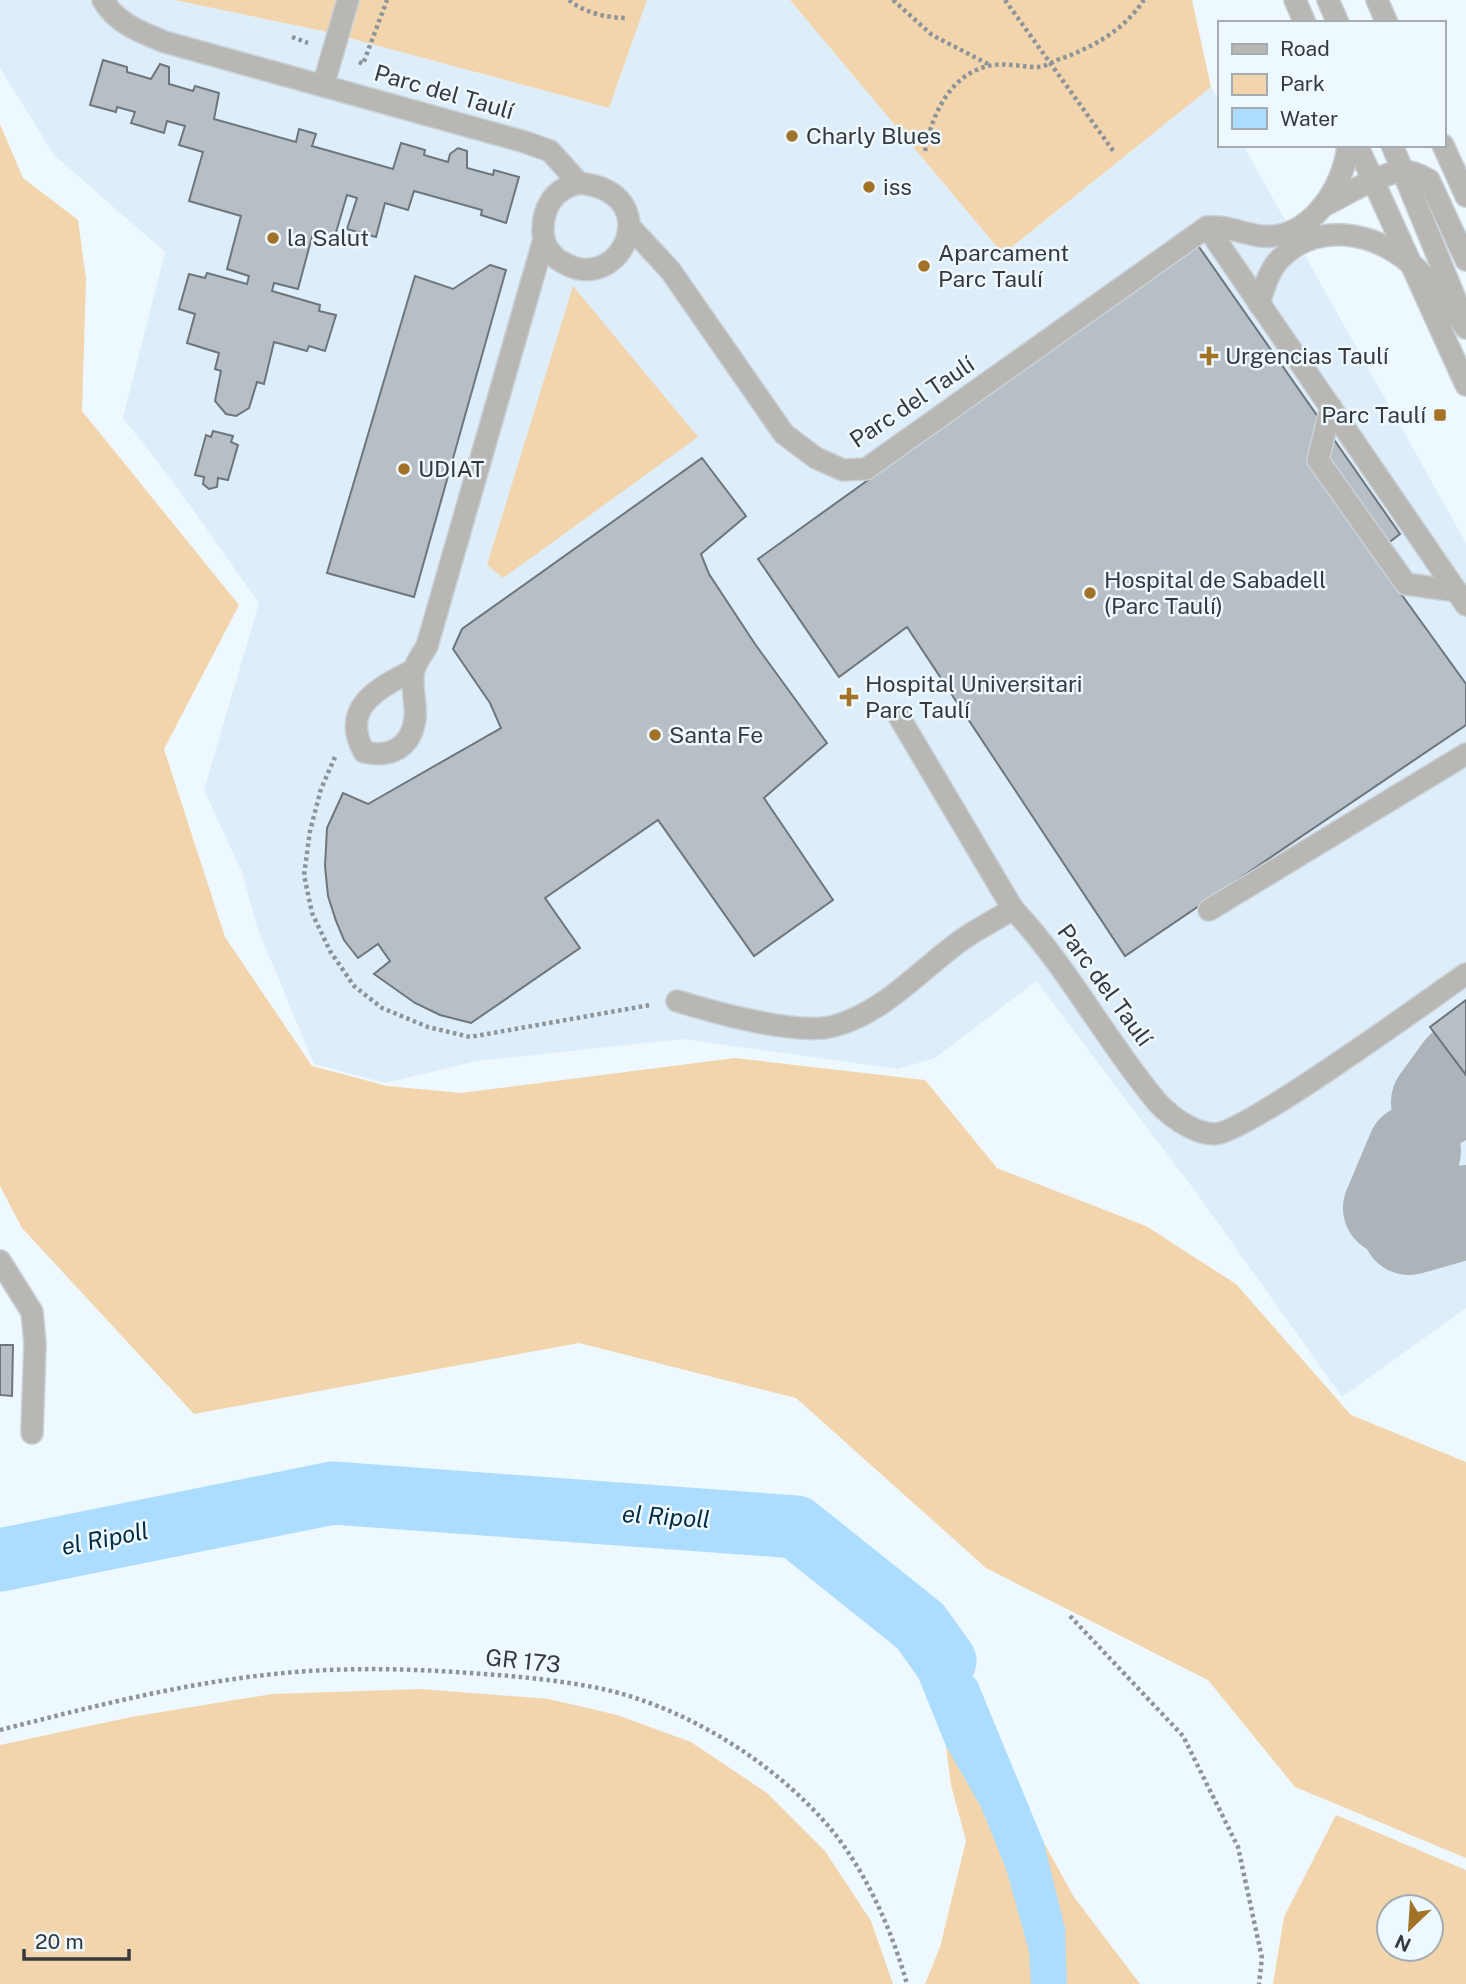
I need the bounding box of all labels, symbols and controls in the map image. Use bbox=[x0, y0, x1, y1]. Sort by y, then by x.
legend bbox=[1218, 21, 1445, 147]
text: Road bbox=[1280, 36, 1330, 61]
street label: Parc del Taulí bbox=[371, 59, 517, 124]
text: Park bbox=[1280, 71, 1325, 96]
text: Water bbox=[1280, 106, 1338, 131]
place label: Charly Blues bbox=[806, 122, 941, 149]
marker: Charly Blues bbox=[784, 128, 800, 144]
place label: iss bbox=[883, 173, 912, 200]
marker: iss bbox=[861, 179, 877, 195]
place label: la Salut bbox=[287, 224, 369, 251]
marker: la Salut bbox=[265, 230, 281, 246]
place label: Aparcament Parc Taulí bbox=[938, 239, 1069, 292]
marker: Aparcament Parc Taulí bbox=[916, 258, 932, 274]
place label: Urgencias Taulí bbox=[1225, 342, 1389, 369]
marker: Urgencias Taulí bbox=[1199, 346, 1219, 366]
street label: Parc del Taulí bbox=[845, 350, 979, 453]
place label: Parc Taulí bbox=[1321, 401, 1426, 428]
marker: Parc Taulí bbox=[1432, 407, 1448, 423]
place label: UDIAT bbox=[418, 455, 485, 482]
marker: UDIAT bbox=[396, 461, 412, 477]
place label: Hospital de Sabadell (Parc Taulí) bbox=[1104, 566, 1326, 619]
marker: Hospital de Sabadell (Parc Taulí) bbox=[1082, 585, 1098, 601]
place label: Hospital Universitari Parc Taulí bbox=[865, 670, 1083, 723]
marker: Hospital Universitari Parc Taulí bbox=[839, 687, 859, 707]
place label: Santa Fe bbox=[669, 721, 763, 748]
marker: Santa Fe bbox=[647, 727, 663, 743]
street label: Parc del Taulí bbox=[1052, 919, 1159, 1051]
water label: el Ripoll bbox=[621, 1499, 711, 1533]
water label: el Ripoll bbox=[59, 1516, 151, 1560]
street label: GR 173 bbox=[484, 1643, 562, 1678]
north arrow bbox=[1375, 1893, 1445, 1963]
scale bar bbox=[24, 1918, 130, 1962]
text: 20 m bbox=[35, 1929, 84, 1954]
text: N bbox=[1391, 1930, 1414, 1957]

